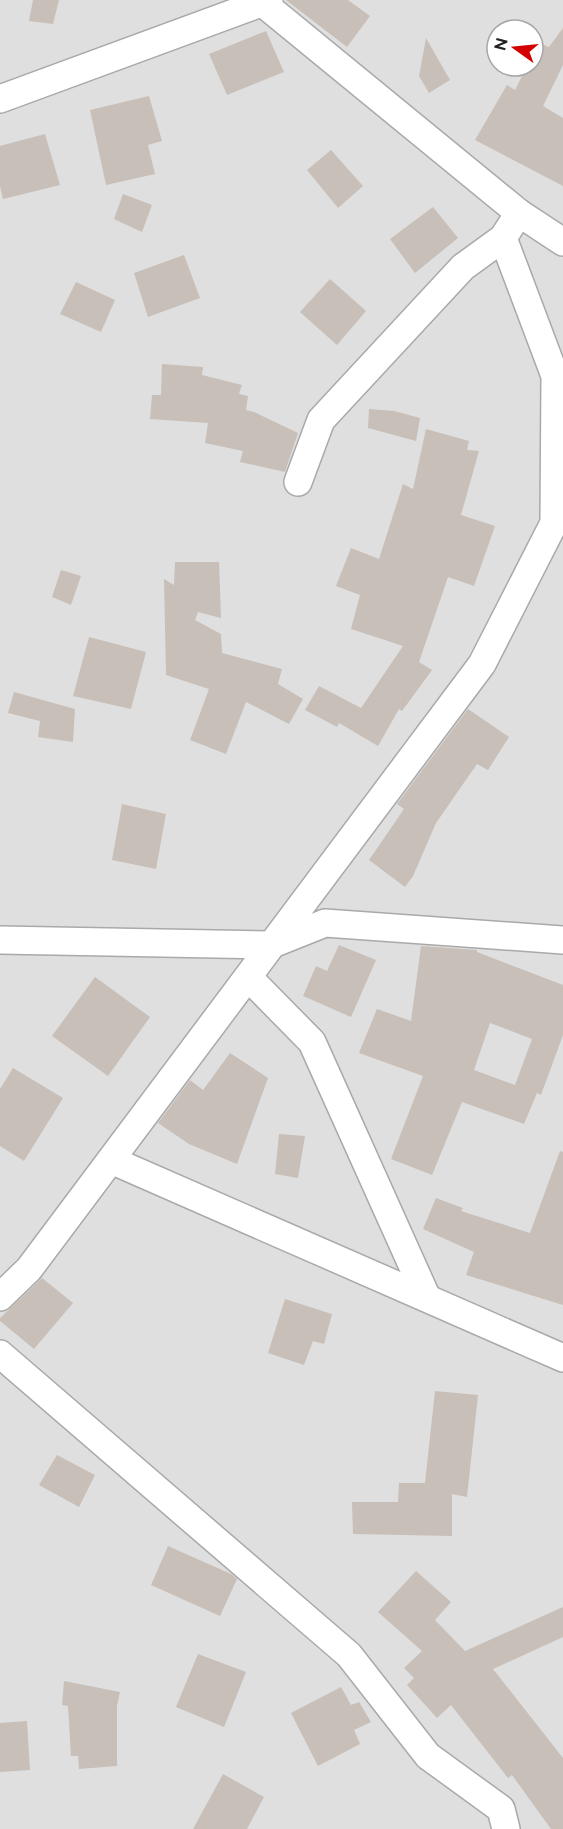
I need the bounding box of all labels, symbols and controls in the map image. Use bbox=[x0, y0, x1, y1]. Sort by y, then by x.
north arrow bbox=[485, 18, 545, 78]
text: N bbox=[490, 36, 512, 53]

